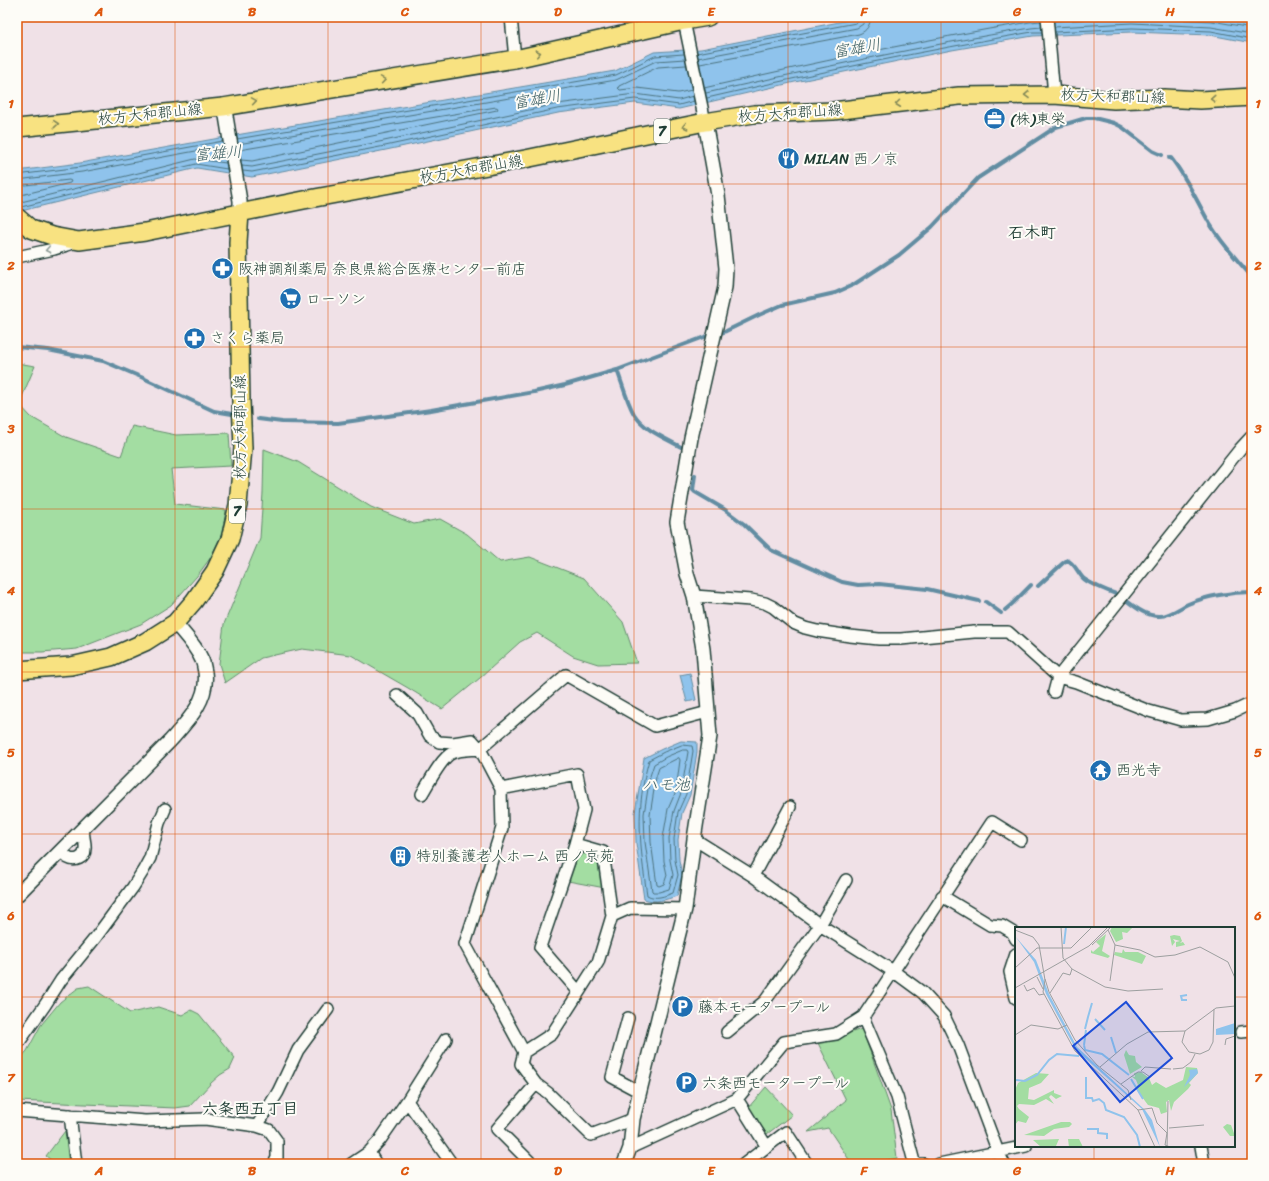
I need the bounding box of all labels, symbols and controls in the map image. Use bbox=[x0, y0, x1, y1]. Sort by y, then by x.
text: A bbox=[94, 0, 103, 23]
text: B bbox=[248, 0, 257, 23]
text: C bbox=[400, 0, 410, 23]
text: D bbox=[554, 0, 562, 23]
text: E bbox=[707, 0, 716, 23]
text: F bbox=[859, 0, 868, 23]
text: G bbox=[1012, 0, 1022, 23]
text: H bbox=[1164, 0, 1175, 23]
water label: 富雄川 bbox=[831, 30, 883, 66]
one-way arrow bbox=[535, 50, 542, 58]
one-way arrow bbox=[380, 76, 386, 85]
water label: 富雄川 bbox=[511, 81, 563, 117]
street label: 枚方大和郡山線 bbox=[1060, 81, 1166, 111]
one-way arrow bbox=[1024, 91, 1030, 99]
text: 1 bbox=[8, 92, 14, 115]
text: 1 bbox=[1255, 92, 1261, 115]
one-way arrow bbox=[1210, 95, 1216, 104]
street label: 枚方大和郡山線 bbox=[96, 96, 204, 132]
street label: 枚方大和郡山線 bbox=[737, 96, 843, 130]
one-way arrow bbox=[251, 97, 258, 106]
one-way arrow bbox=[895, 99, 901, 108]
office icon: (株)東栄 bbox=[981, 106, 1007, 132]
place label: (株)東栄 bbox=[1010, 106, 1066, 132]
road number: 7 bbox=[654, 119, 670, 143]
one-way arrow bbox=[53, 120, 59, 129]
one-way arrow bbox=[682, 122, 689, 130]
water label: 富雄川 bbox=[193, 136, 243, 170]
restaurant icon: MILAN 西ノ京 bbox=[775, 146, 801, 172]
place label: MILAN 西ノ京 bbox=[804, 146, 898, 172]
street label: 枚方大和郡山線 bbox=[417, 147, 525, 191]
district label: 石木町 bbox=[1008, 218, 1056, 247]
one-way arrow bbox=[45, 246, 51, 254]
text: 2 bbox=[6, 254, 15, 277]
text: 2 bbox=[1253, 254, 1262, 277]
pharmacy icon: 阪神調剤薬局 奈良県総合医療センター前店 bbox=[209, 256, 235, 282]
place label: 阪神調剤薬局 奈良県総合医療センター前店 bbox=[238, 256, 526, 282]
supermarket icon: ローソン bbox=[278, 286, 304, 312]
place label: ローソン bbox=[306, 286, 366, 312]
pharmacy icon: さくら薬局 bbox=[182, 325, 208, 351]
place label: さくら薬局 bbox=[210, 325, 285, 351]
street label: 枚方大和郡山線 bbox=[227, 374, 253, 480]
text: 3 bbox=[6, 417, 15, 440]
text: 3 bbox=[1253, 417, 1262, 440]
road number: 7 bbox=[229, 499, 245, 523]
text: 4 bbox=[6, 579, 16, 602]
text: 4 bbox=[1253, 579, 1263, 602]
text: 5 bbox=[7, 741, 15, 764]
text: 5 bbox=[1254, 741, 1262, 764]
temple icon: 西光寺 bbox=[1088, 757, 1114, 783]
place label: 西光寺 bbox=[1116, 757, 1161, 783]
water label: ハモ池 bbox=[642, 770, 691, 799]
building icon: 特別養護老人ホーム 西ノ京苑 bbox=[388, 843, 414, 869]
place label: 特別養護老人ホーム 西ノ京苑 bbox=[416, 843, 614, 869]
text: 6 bbox=[6, 904, 15, 927]
text: 6 bbox=[1253, 904, 1262, 927]
inset map bbox=[1015, 927, 1235, 1147]
parking icon: 藤本モータープール bbox=[669, 994, 695, 1020]
place label: 藤本モータープール bbox=[698, 994, 830, 1020]
text: 7 bbox=[7, 1066, 16, 1089]
text: 7 bbox=[1254, 1066, 1263, 1089]
parking icon: 六条西モータープール bbox=[674, 1070, 700, 1096]
place label: 六条西モータープール bbox=[702, 1070, 849, 1096]
district label: 六条西五丁目 bbox=[202, 1094, 298, 1123]
text: A bbox=[94, 1159, 103, 1181]
text: B bbox=[248, 1159, 257, 1181]
text: C bbox=[400, 1159, 410, 1181]
text: D bbox=[554, 1159, 562, 1181]
text: E bbox=[707, 1159, 716, 1181]
text: F bbox=[859, 1159, 868, 1181]
text: G bbox=[1012, 1159, 1022, 1181]
text: H bbox=[1164, 1159, 1175, 1181]

